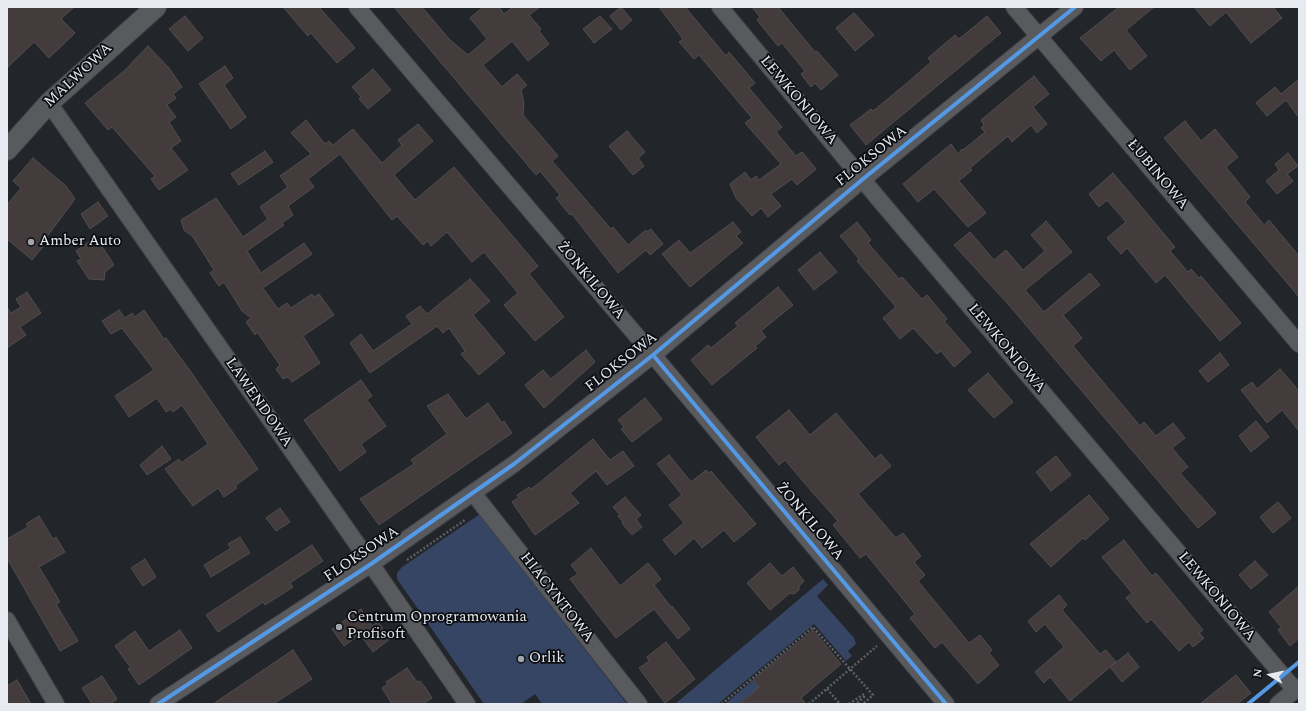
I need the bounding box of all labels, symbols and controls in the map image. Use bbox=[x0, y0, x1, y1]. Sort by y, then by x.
street label: MALWOWA bbox=[41, 40, 117, 112]
street label: LEWKONIOWA bbox=[755, 53, 841, 149]
street label: FLOKSOWA bbox=[833, 123, 911, 191]
street label: ŁUBINOWA bbox=[1122, 136, 1192, 214]
place label: Amber Auto bbox=[39, 233, 121, 251]
marker: Amber Auto bbox=[26, 237, 36, 247]
street label: ŻONKILOWA bbox=[552, 238, 628, 324]
street label: LEWKONIOWA bbox=[963, 301, 1049, 397]
street label: FLOKSOWA bbox=[582, 329, 662, 397]
street label: LAWENDOWA bbox=[220, 355, 296, 451]
street label: ŻONKILOWA bbox=[771, 479, 847, 565]
street label: FLOKSOWA bbox=[321, 523, 403, 587]
street label: HIACYNTOWA bbox=[515, 549, 597, 647]
street label: LEWKONIOWA bbox=[1173, 549, 1259, 645]
place label: Centrum Oprogramowania Profisoft bbox=[347, 609, 527, 644]
marker: Centrum Oprogramowania Profisoft bbox=[334, 622, 344, 632]
place label: Orlik bbox=[529, 650, 565, 668]
marker: Orlik bbox=[516, 654, 526, 664]
north arrow bbox=[1250, 655, 1290, 695]
text: N bbox=[1249, 667, 1267, 679]

